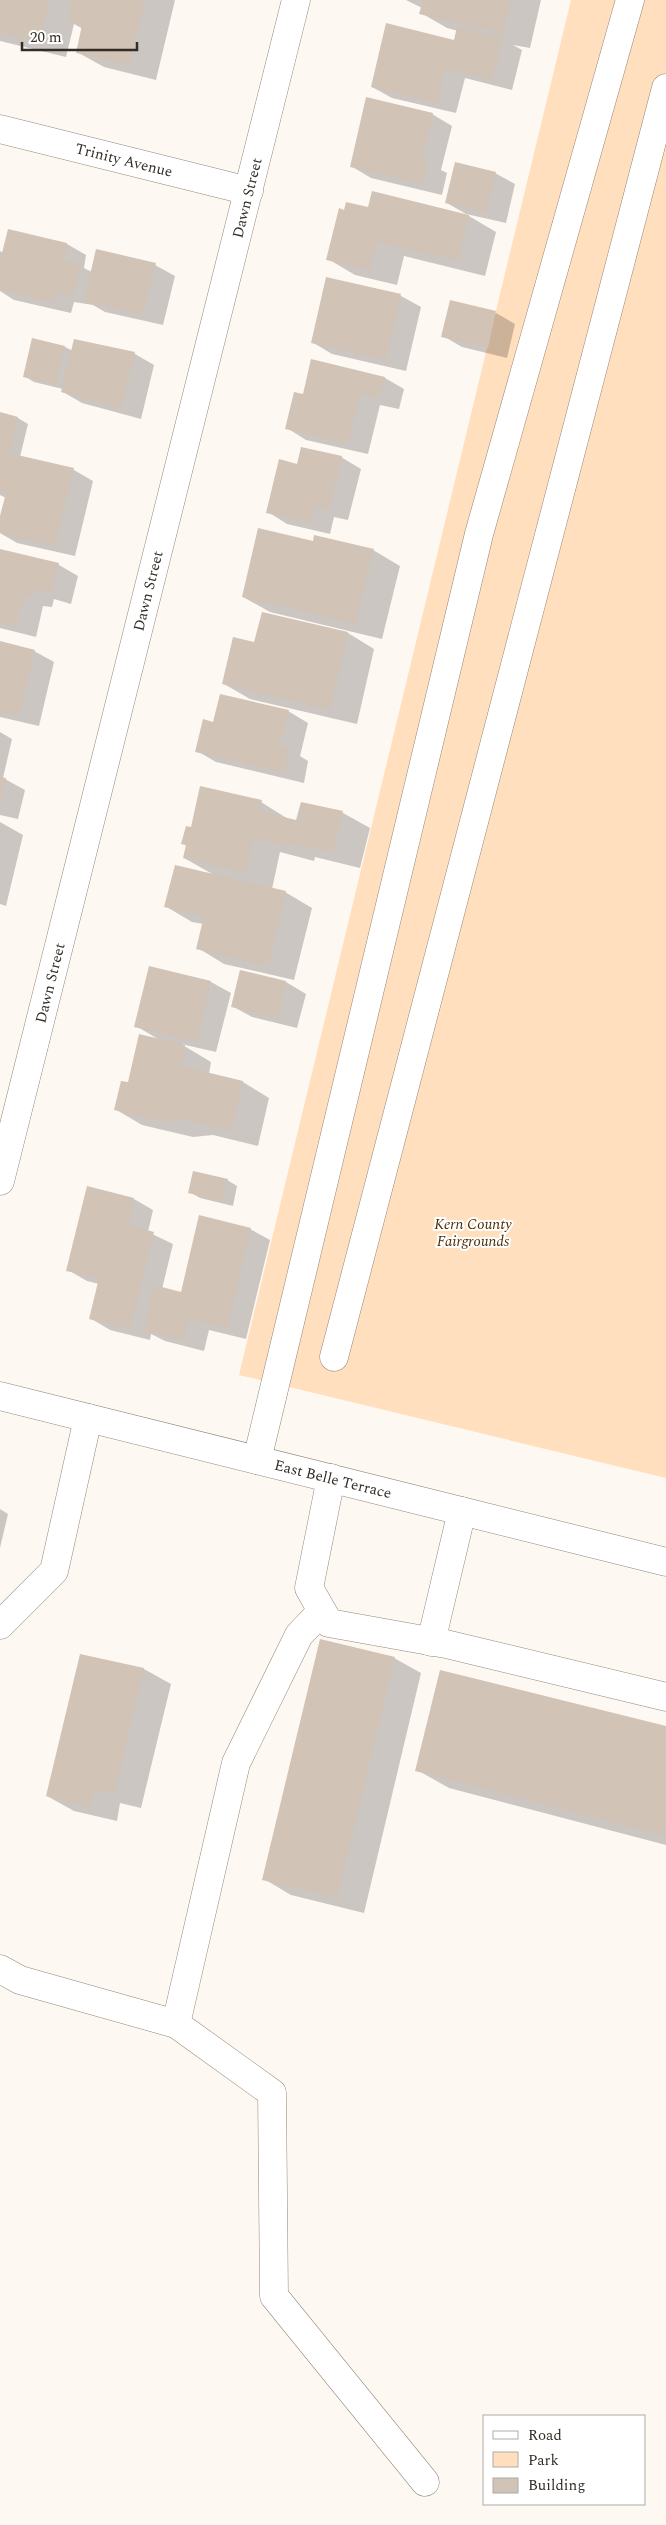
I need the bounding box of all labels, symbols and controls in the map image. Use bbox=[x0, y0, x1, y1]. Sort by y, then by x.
scale bar bbox=[22, 20, 138, 52]
text: 20 m bbox=[30, 26, 62, 49]
street label: Trinity Avenue bbox=[73, 137, 175, 184]
street label: Dawn Street bbox=[226, 156, 269, 241]
street label: Dawn Street bbox=[127, 549, 170, 634]
street label: Dawn Street bbox=[29, 941, 72, 1026]
park label: Kern County Fairgrounds bbox=[434, 1213, 512, 1253]
street label: East Belle Terrace bbox=[272, 1454, 394, 1505]
legend bbox=[483, 2415, 646, 2505]
text: Road bbox=[528, 2424, 562, 2447]
text: Park bbox=[528, 2449, 559, 2472]
text: Building bbox=[528, 2474, 585, 2497]

